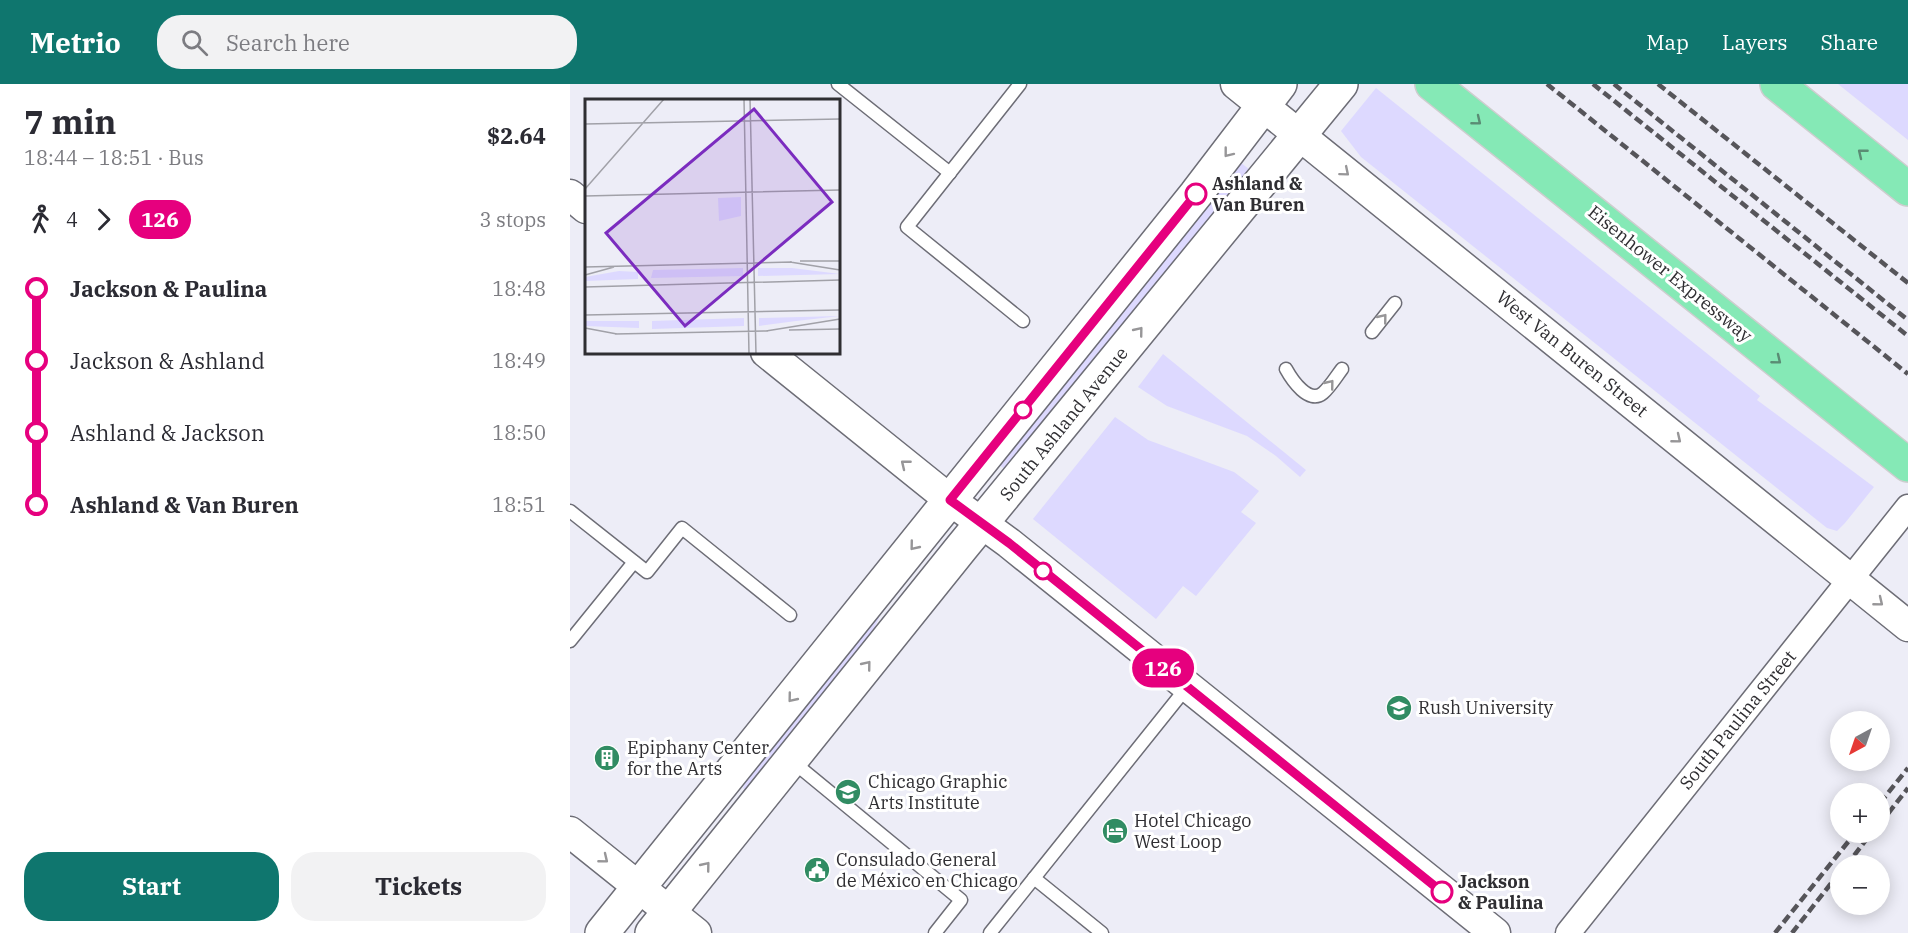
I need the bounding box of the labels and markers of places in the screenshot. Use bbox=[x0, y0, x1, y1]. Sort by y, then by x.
place label: Ashland & Van Buren bbox=[1212, 172, 1305, 216]
marker: Ashland & Van Buren bbox=[1185, 183, 1207, 205]
unlabelled marker bbox=[1014, 401, 1032, 419]
unlabelled marker bbox=[1034, 562, 1052, 580]
school or university icon: Rush University bbox=[1384, 693, 1414, 723]
place label: Rush University bbox=[1418, 696, 1554, 719]
place label: Epiphany Center for the Arts bbox=[627, 736, 769, 780]
building icon: Epiphany Center for the Arts bbox=[592, 743, 622, 773]
place label: Chicago Graphic Arts Institute bbox=[868, 770, 1008, 814]
school or university icon: Chicago Graphic Arts Institute bbox=[833, 777, 863, 807]
place label: Hotel Chicago West Loop bbox=[1134, 809, 1251, 853]
hotel icon: Hotel Chicago West Loop bbox=[1100, 816, 1130, 846]
place label: Consulado General de México en Chicago bbox=[836, 848, 1018, 892]
public building icon: Consulado General de México en Chicago bbox=[802, 855, 832, 885]
place label: Jackson & Paulina bbox=[1458, 870, 1544, 914]
marker: Jackson & Paulina bbox=[1431, 881, 1453, 903]

